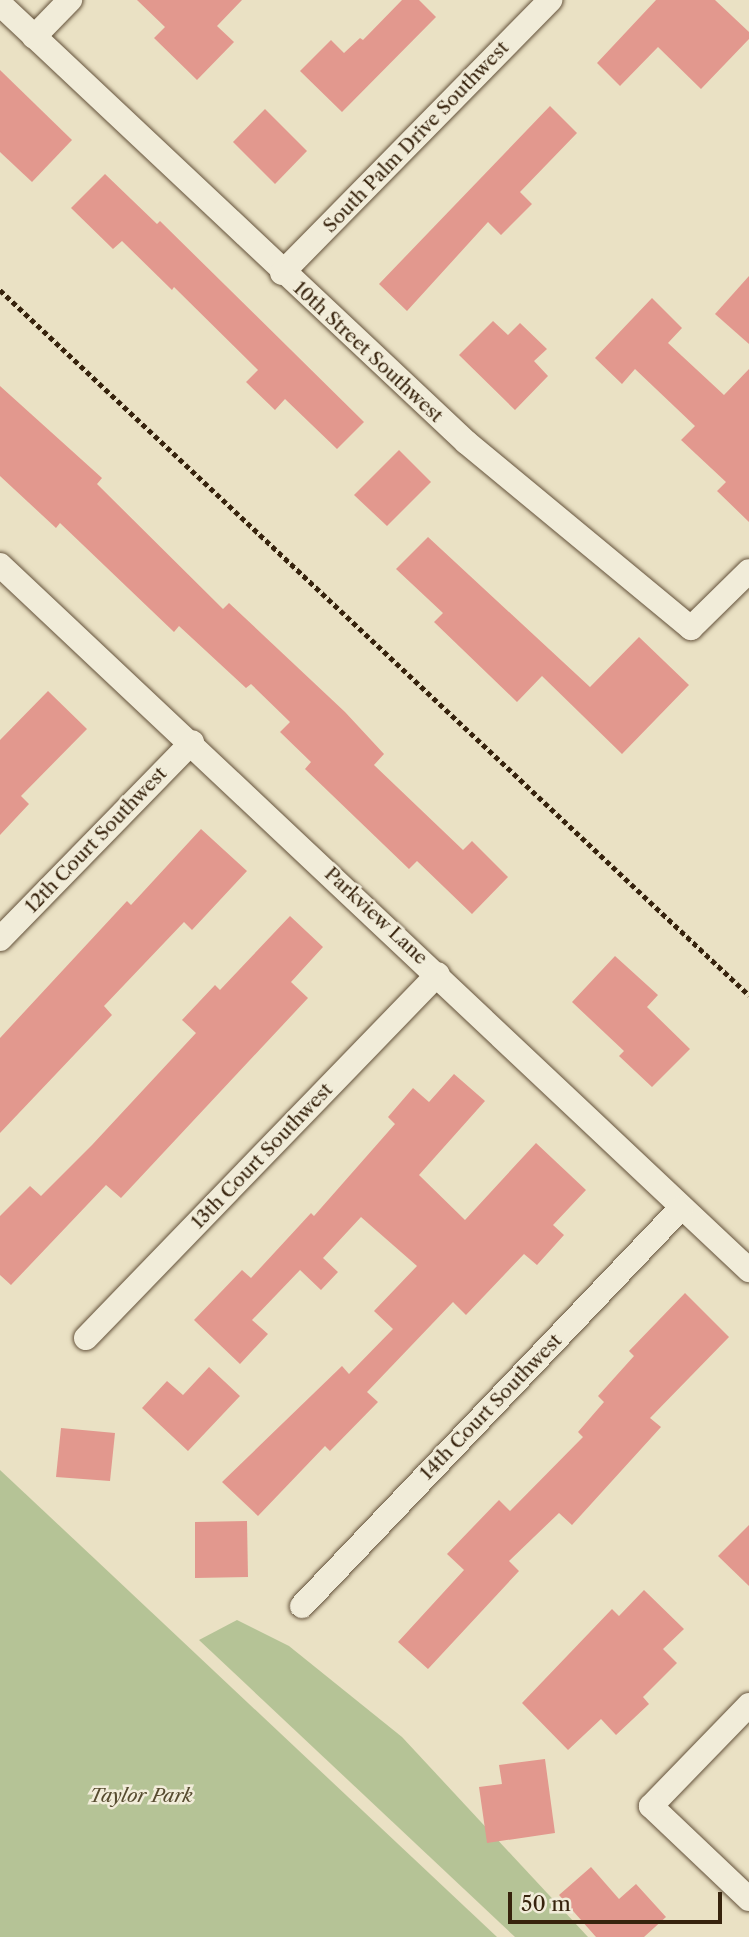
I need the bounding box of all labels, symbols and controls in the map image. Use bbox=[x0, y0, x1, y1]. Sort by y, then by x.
street label: South Palm Drive Southwest bbox=[318, 37, 514, 237]
street label: 10th Street Southwest bbox=[288, 277, 448, 427]
street label: 12th Court Southwest bbox=[20, 762, 172, 918]
street label: Parkview Lane bbox=[320, 862, 432, 970]
street label: 13th Court Southwest bbox=[187, 1078, 337, 1234]
street label: 14th Court Southwest bbox=[415, 1329, 567, 1485]
park label: Taylor Park bbox=[89, 1785, 193, 1807]
scale bar bbox=[511, 1878, 724, 1922]
text: 50 m bbox=[521, 1891, 571, 1916]

